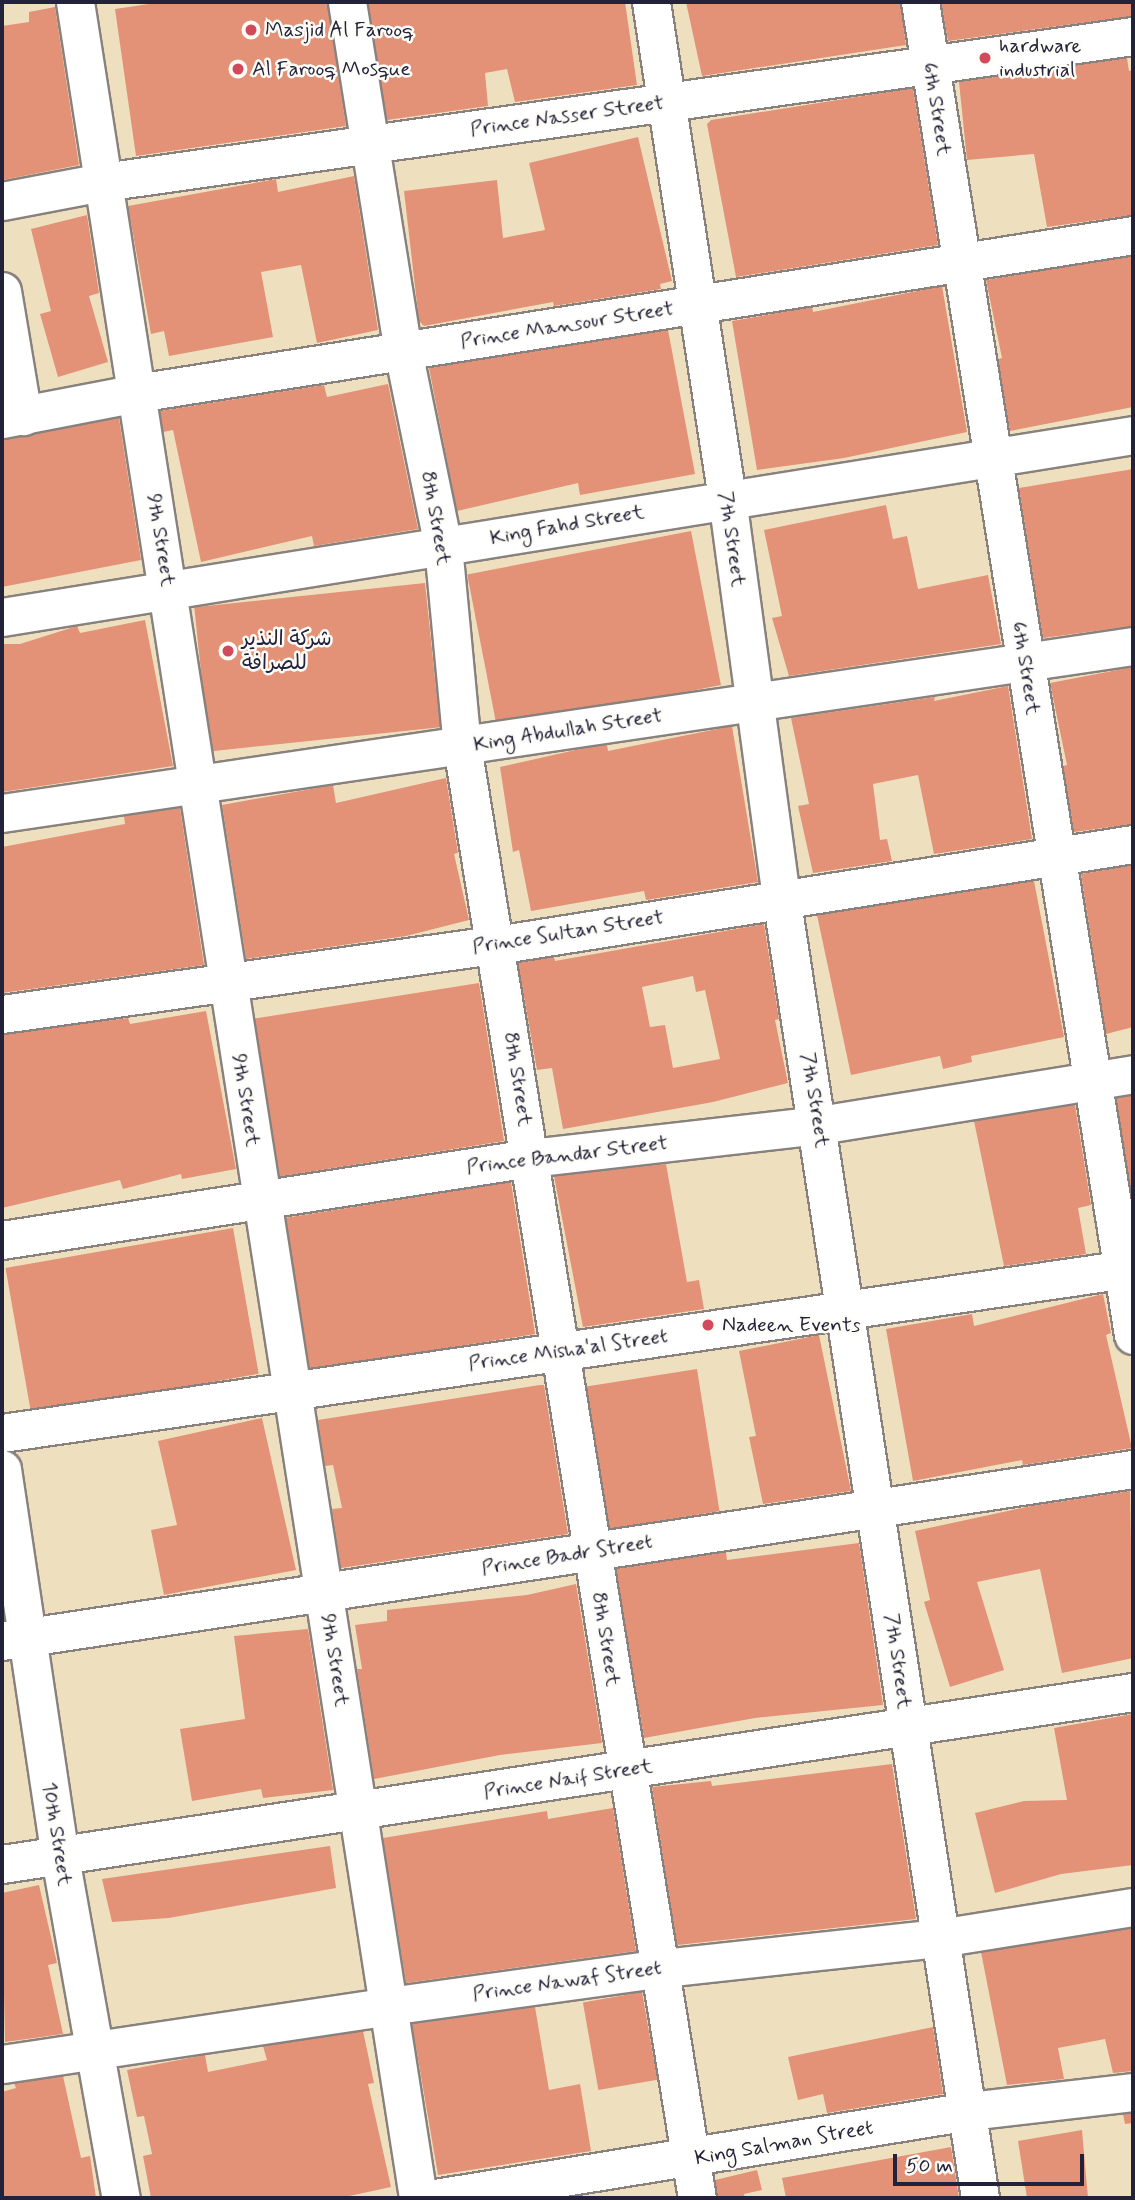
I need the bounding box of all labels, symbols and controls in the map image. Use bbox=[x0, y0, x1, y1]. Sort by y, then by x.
place label: Masjid Al Farooq bbox=[265, 17, 413, 43]
marker: Masjid Al Farooq bbox=[243, 22, 259, 38]
place label: hardware industrial bbox=[999, 33, 1082, 83]
marker: hardware industrial bbox=[977, 50, 993, 66]
place label: Al Farooq Mosque bbox=[252, 56, 406, 82]
street label: 6th Street bbox=[917, 60, 957, 158]
marker: Al Farooq Mosque bbox=[230, 61, 246, 77]
street label: Prince Nasser Street bbox=[470, 90, 664, 142]
street label: Prince Mansour Street bbox=[461, 296, 673, 354]
street label: 8th Street bbox=[415, 469, 457, 567]
street label: 7th Street bbox=[713, 490, 751, 588]
street label: 9th Street bbox=[141, 492, 181, 588]
street label: King Fahd Street bbox=[488, 499, 646, 551]
street label: 6th Street bbox=[1006, 619, 1046, 717]
place label: شركة النذير للصرافة bbox=[242, 626, 332, 676]
marker: شركة النذير للصرافة bbox=[220, 643, 236, 659]
street label: King Abdullah Street bbox=[473, 703, 663, 757]
street label: Prince Sultan Street bbox=[473, 905, 663, 959]
street label: 8th Street bbox=[498, 1030, 538, 1128]
street label: 7th Street bbox=[795, 1050, 835, 1150]
street label: 9th Street bbox=[226, 1052, 266, 1148]
street label: Prince Bandar Street bbox=[468, 1130, 666, 1180]
place label: Nadeen Events bbox=[722, 1312, 861, 1338]
marker: Nadeen Events bbox=[700, 1317, 716, 1333]
street label: Prince Misha'al Street bbox=[466, 1323, 670, 1377]
street label: Prince Badr Street bbox=[478, 1529, 656, 1581]
street label: 8th Street bbox=[586, 1590, 626, 1688]
street label: 9th Street bbox=[315, 1612, 355, 1708]
street label: 7th Street bbox=[879, 1612, 917, 1710]
street label: Prince Naif Street bbox=[482, 1753, 654, 1805]
street label: 10th Street bbox=[36, 1780, 78, 1888]
street label: Prince Nawaf Street bbox=[472, 1955, 662, 2007]
street label: King Salman Street bbox=[691, 2115, 877, 2171]
scale bar bbox=[897, 2140, 1088, 2184]
text: 50 m bbox=[906, 2152, 953, 2180]

